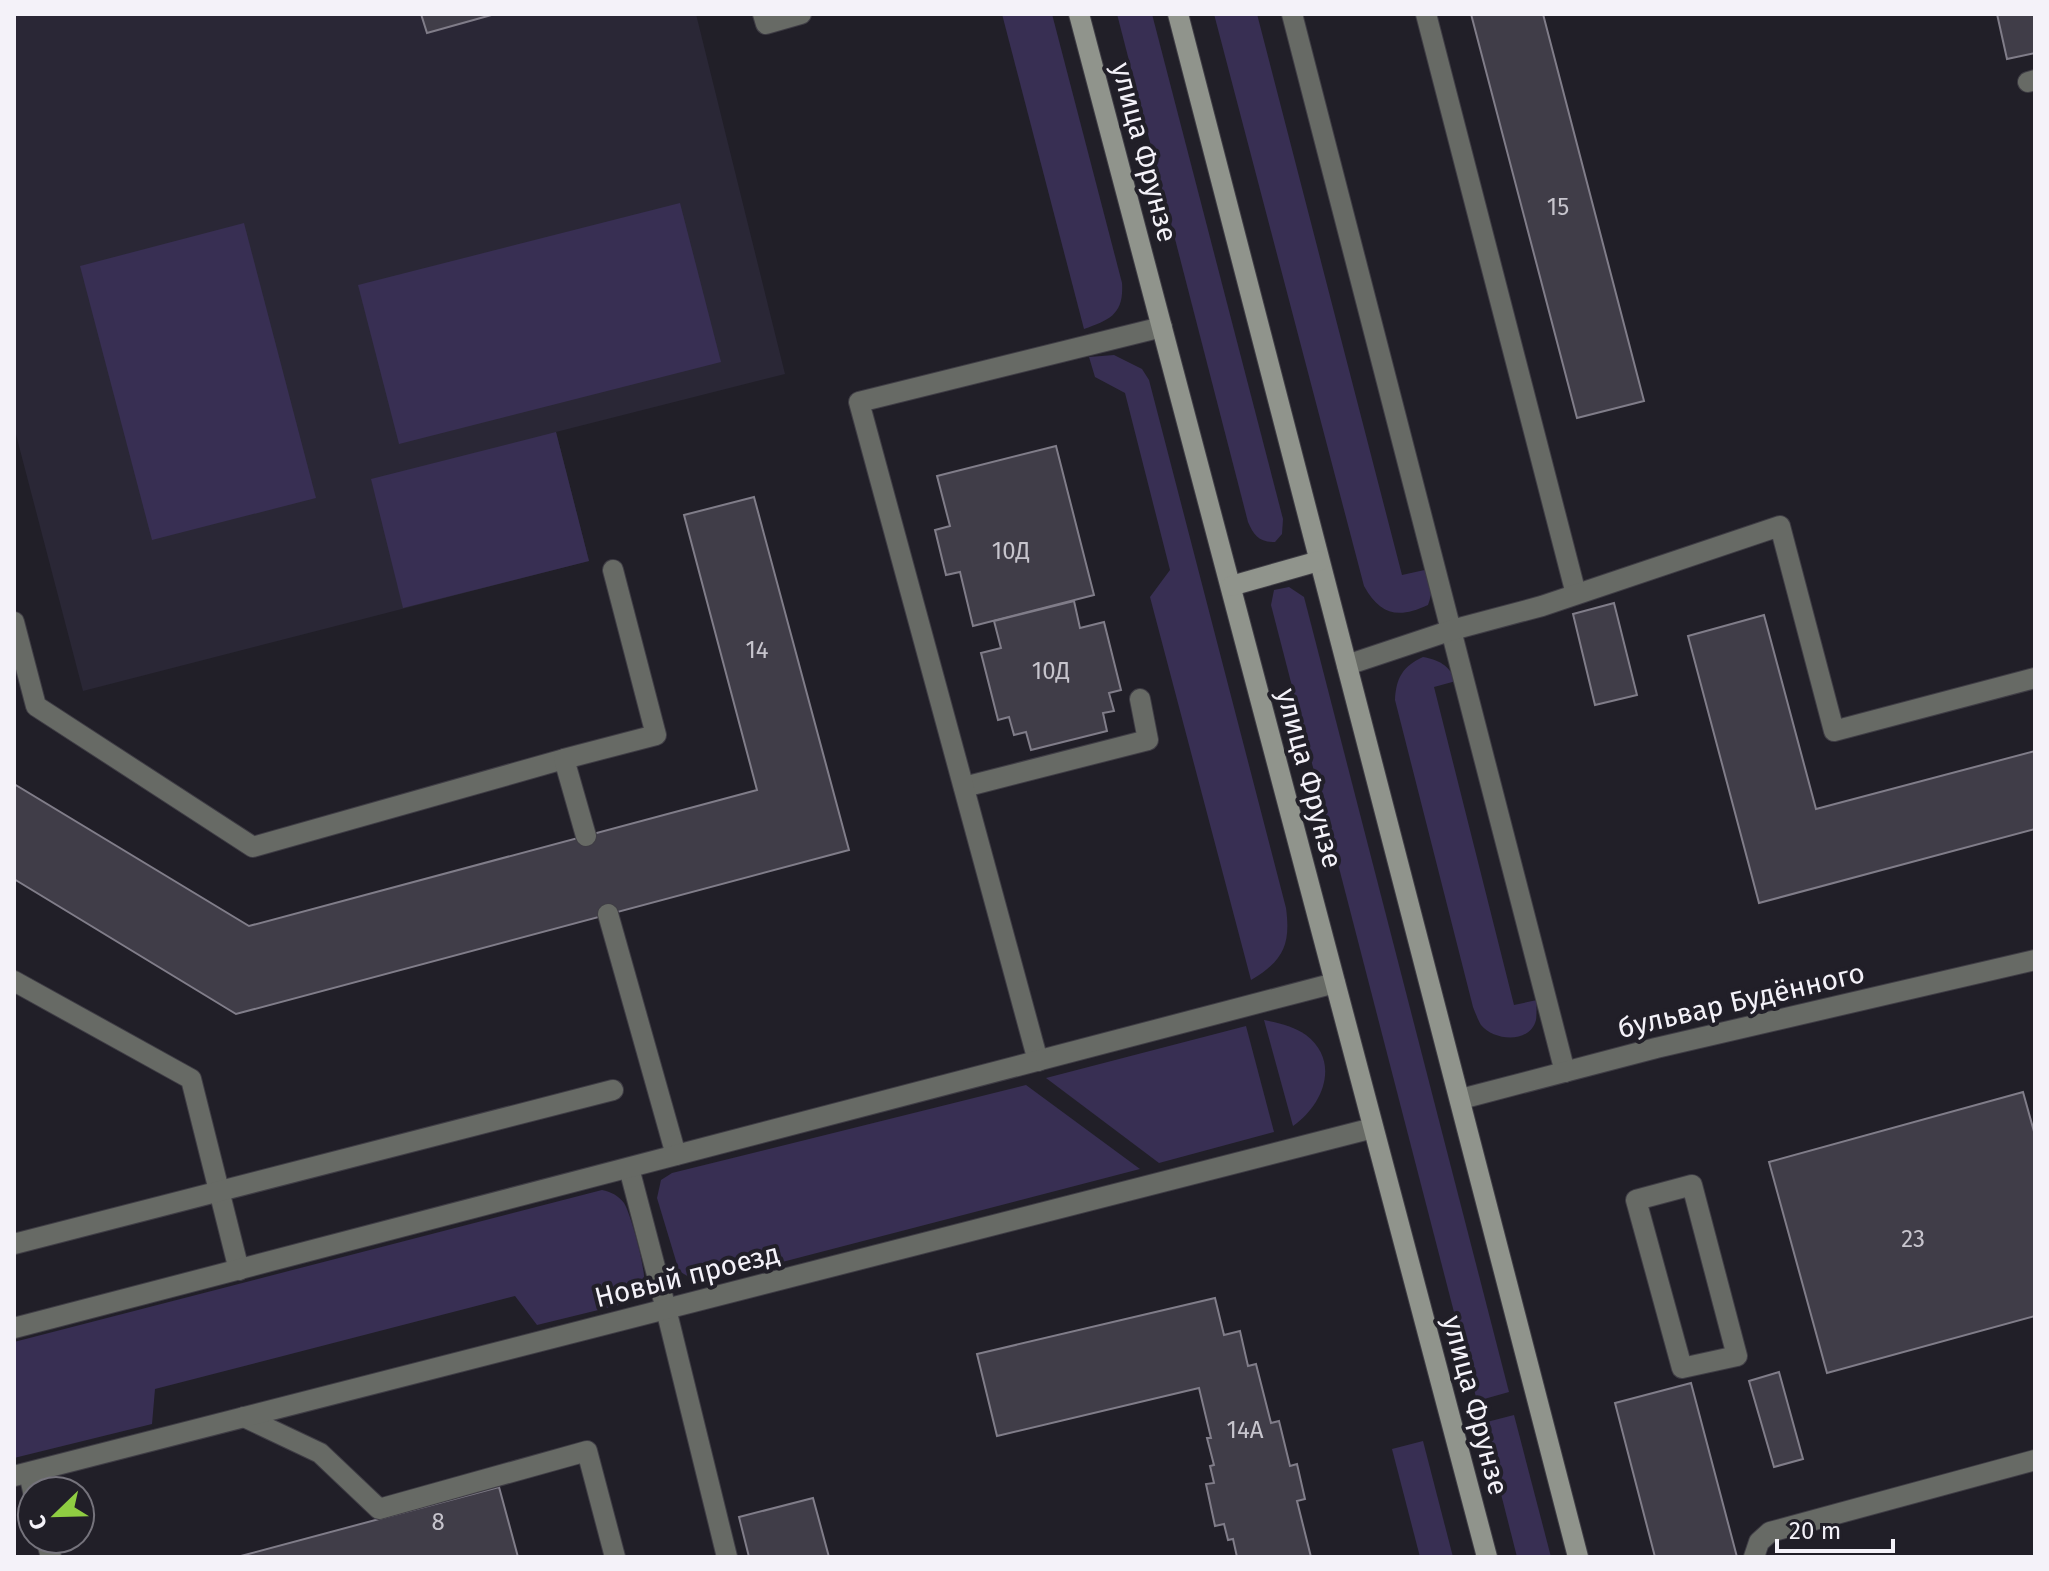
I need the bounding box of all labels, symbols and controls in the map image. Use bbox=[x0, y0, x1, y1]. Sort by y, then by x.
street label: улица Фрунзе bbox=[1105, 59, 1184, 245]
house number: 15 bbox=[1547, 193, 1569, 221]
house number: 10Д bbox=[992, 537, 1030, 565]
house number: 14 bbox=[745, 636, 769, 664]
house number: 10Д bbox=[1032, 657, 1070, 685]
street label: улица Фрунзе bbox=[1270, 685, 1349, 871]
street label: бульвар Будённого bbox=[1614, 956, 1868, 1045]
house number: 23 bbox=[1901, 1225, 1925, 1253]
street label: Новый проезд bbox=[591, 1237, 783, 1314]
street label: улица Фрунзе bbox=[1436, 1312, 1515, 1498]
house number: 14А bbox=[1227, 1416, 1264, 1444]
north arrow bbox=[16, 1475, 96, 1555]
scale bar bbox=[1777, 1503, 1893, 1553]
house number: 8 bbox=[431, 1508, 445, 1536]
text: С bbox=[23, 1511, 53, 1534]
text: 20 m bbox=[1789, 1517, 1841, 1545]

